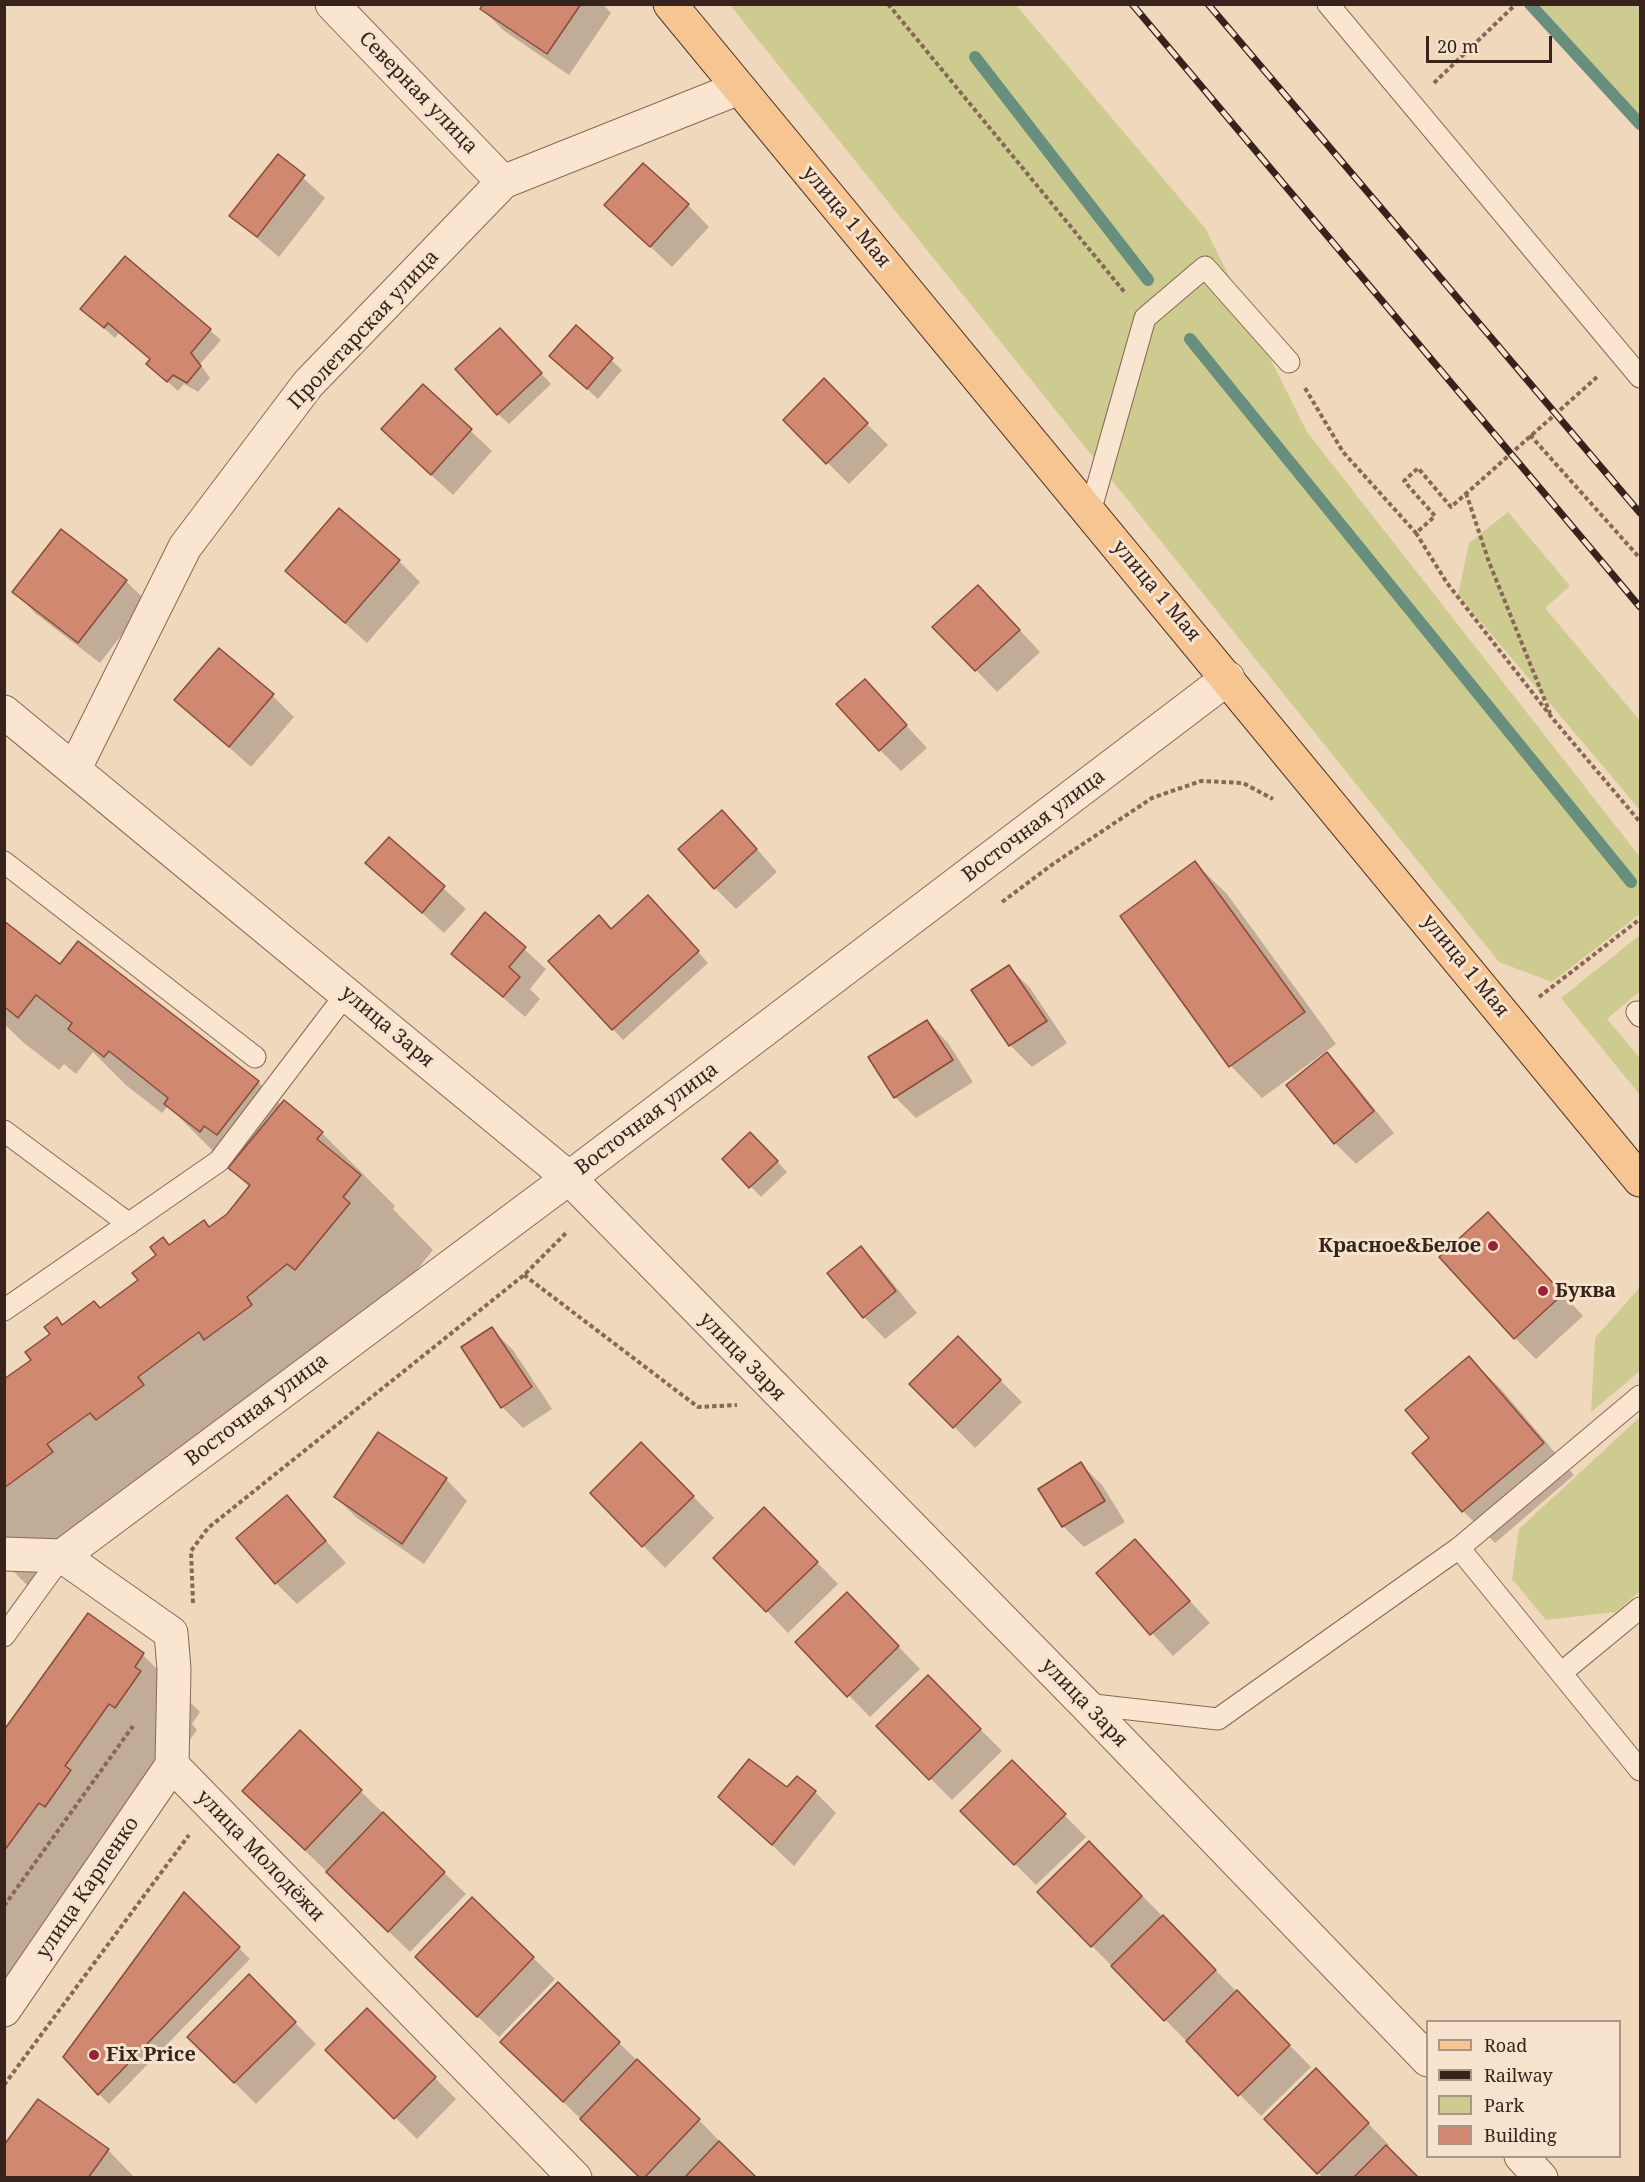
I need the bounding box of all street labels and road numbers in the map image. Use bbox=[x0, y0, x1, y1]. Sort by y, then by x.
street label: Северная улица bbox=[354, 27, 482, 159]
street label: улица 1 Мая bbox=[797, 161, 895, 273]
street label: Пролетарская улица bbox=[284, 245, 444, 415]
street label: улица 1 Мая bbox=[1107, 535, 1205, 647]
street label: Восточная улица bbox=[958, 765, 1110, 887]
street label: улица 1 Мая bbox=[1416, 910, 1514, 1022]
street label: улица Заря bbox=[335, 981, 439, 1073]
street label: Восточная улица bbox=[571, 1058, 723, 1180]
street label: улица Заря bbox=[694, 1308, 790, 1406]
street label: Восточная улица bbox=[181, 1349, 333, 1471]
street label: улица Заря bbox=[1036, 1654, 1132, 1752]
street label: улица Молодёжи bbox=[191, 1785, 329, 1927]
street label: улица Карпенко bbox=[32, 1813, 144, 1963]

